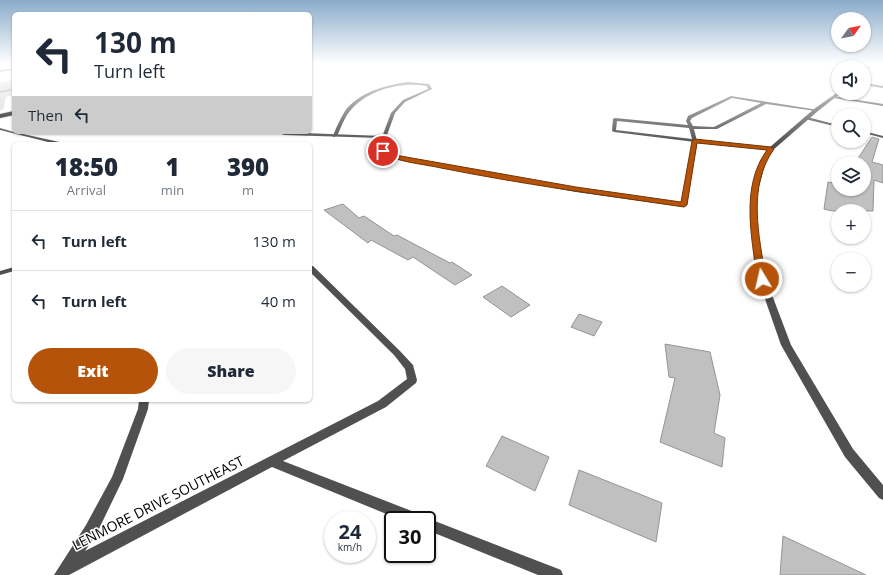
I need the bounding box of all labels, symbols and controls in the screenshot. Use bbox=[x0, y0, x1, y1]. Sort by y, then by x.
north arrow bbox=[831, 12, 871, 52]
map controls bbox=[831, 12, 871, 292]
text: 130 m bbox=[94, 23, 177, 61]
icon: left bbox=[28, 28, 80, 80]
text: Turn left bbox=[94, 59, 165, 83]
button: sound bbox=[831, 60, 871, 100]
icon: left bbox=[71, 104, 93, 126]
text: Then bbox=[28, 105, 63, 125]
button: search bbox=[831, 108, 871, 148]
pin bbox=[366, 134, 400, 168]
icon: arrive bbox=[372, 140, 394, 162]
text: 18:50 bbox=[55, 150, 118, 183]
text: 1 bbox=[165, 150, 180, 183]
text: 390 bbox=[227, 150, 269, 183]
button: layers bbox=[831, 156, 871, 196]
text: Arrival bbox=[67, 181, 106, 199]
text: min bbox=[161, 181, 184, 199]
text: m bbox=[242, 181, 254, 199]
button: + bbox=[831, 204, 871, 244]
icon: left bbox=[28, 230, 50, 252]
text: Turn left bbox=[62, 231, 127, 251]
text: 130 m bbox=[252, 231, 296, 251]
button: − bbox=[831, 252, 871, 292]
position arrow bbox=[741, 258, 783, 300]
icon: left bbox=[28, 290, 50, 312]
text: Turn left bbox=[62, 291, 127, 311]
text: 40 m bbox=[261, 291, 296, 311]
button: Exit bbox=[28, 348, 158, 394]
button: Share bbox=[166, 348, 296, 394]
street label: LENMORE DRIVE SOUTHEAST bbox=[69, 451, 247, 554]
speed limit sign: 30 bbox=[384, 511, 436, 563]
text: 24 bbox=[339, 518, 361, 545]
text: km/h bbox=[338, 540, 362, 554]

